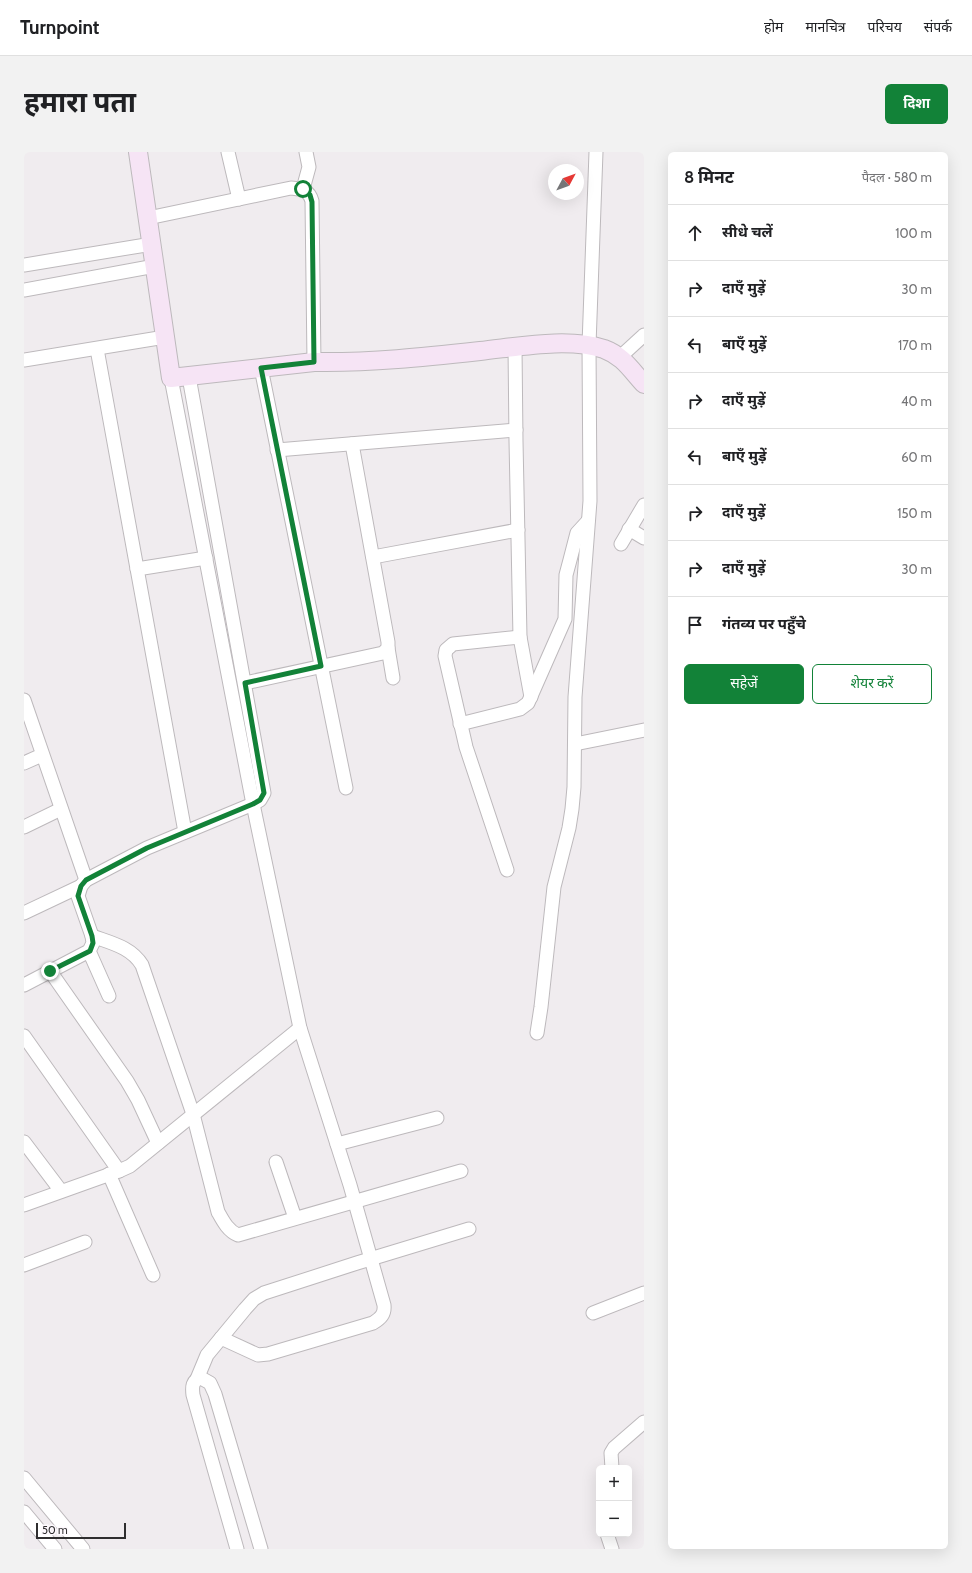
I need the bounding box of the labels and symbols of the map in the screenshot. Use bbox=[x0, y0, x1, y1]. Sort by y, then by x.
north arrow bbox=[548, 164, 584, 200]
route start bbox=[294, 180, 312, 198]
route end bbox=[41, 962, 59, 980]
scale bar bbox=[36, 1521, 126, 1540]

